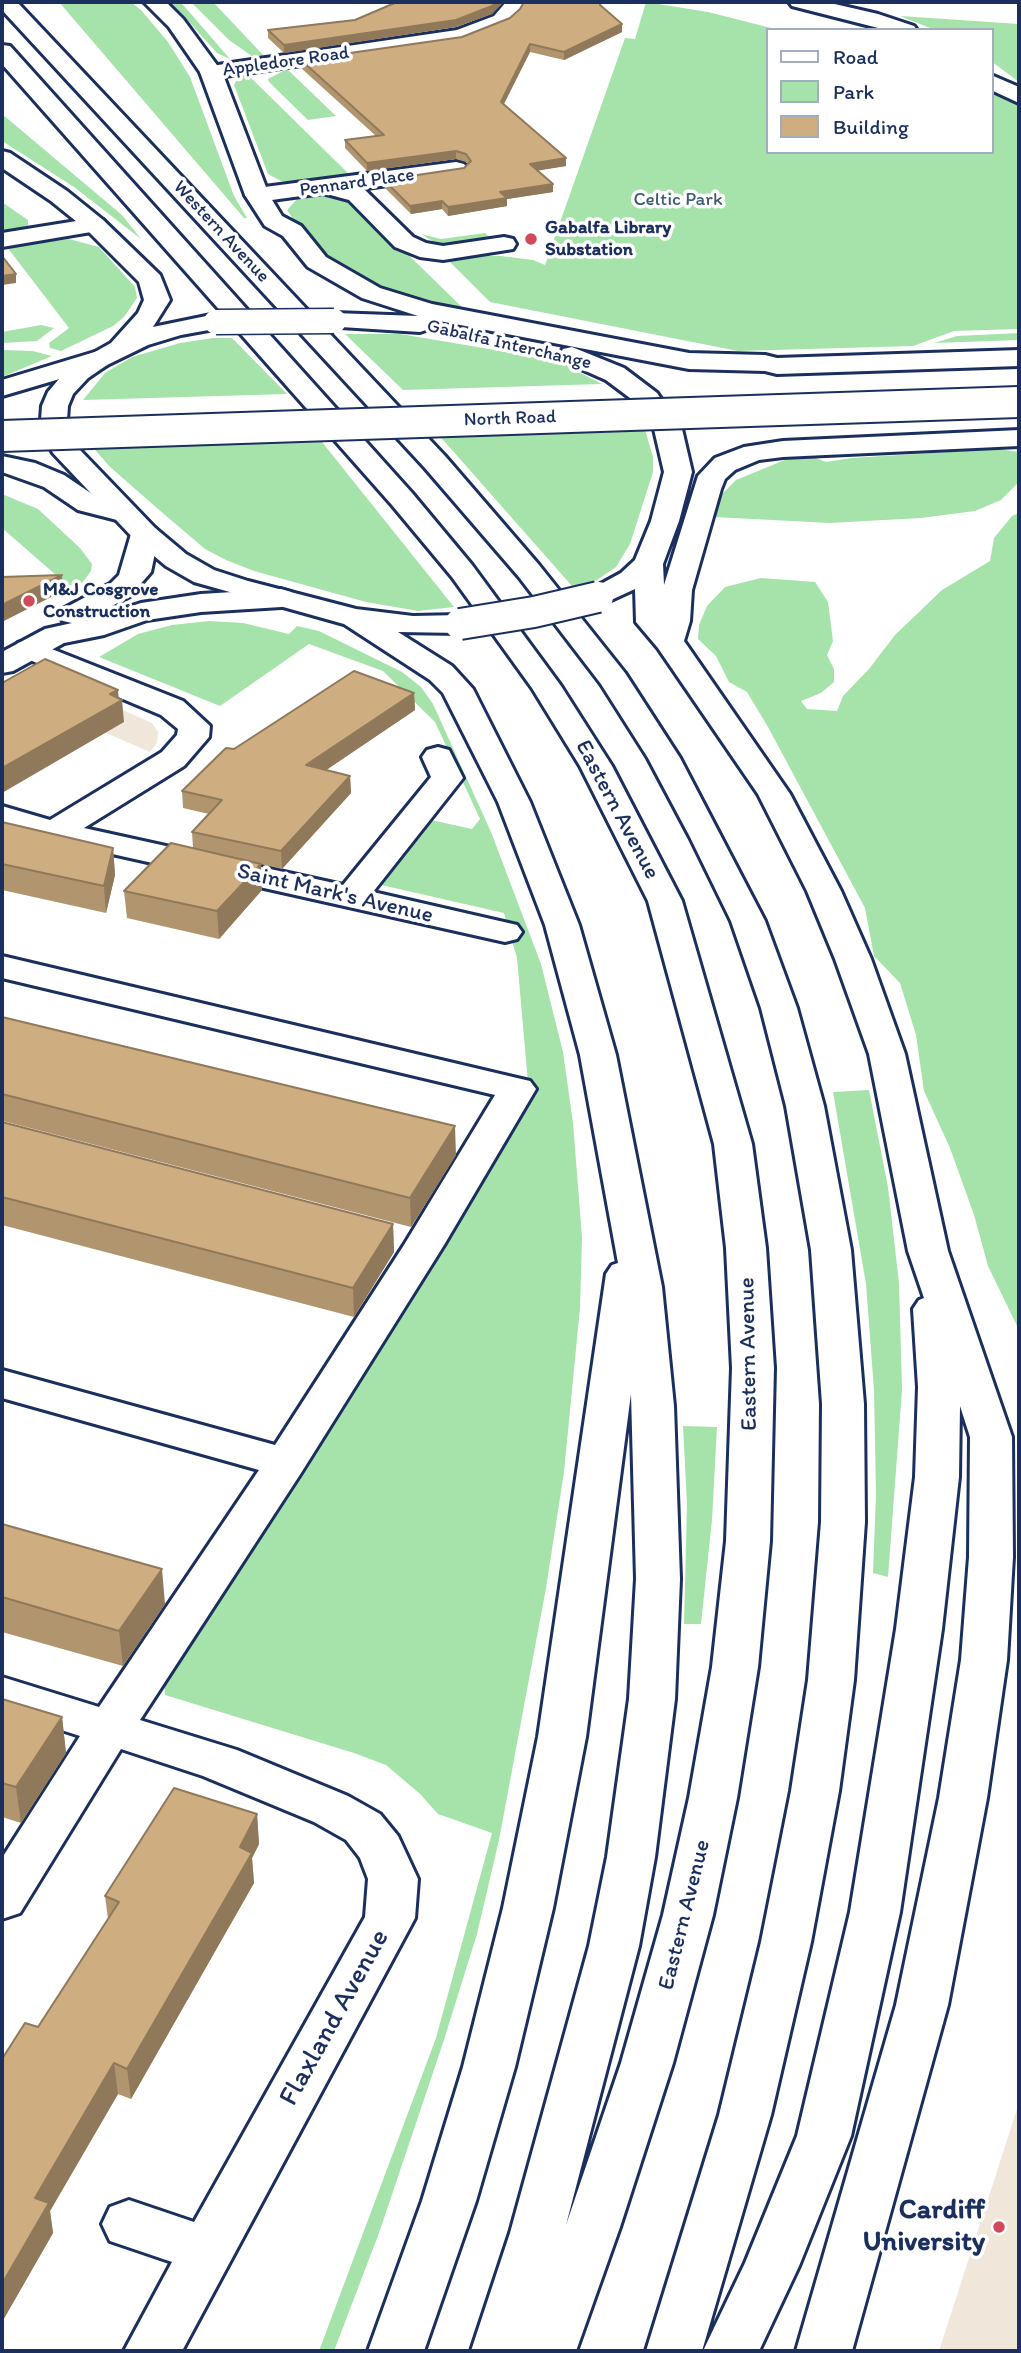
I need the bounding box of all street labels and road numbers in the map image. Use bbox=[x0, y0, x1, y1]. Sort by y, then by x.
street label: Appledore Road bbox=[221, 42, 351, 82]
street label: Pennard Place bbox=[298, 164, 416, 202]
street label: Western Avenue bbox=[168, 176, 274, 288]
street label: Gabalfa Interchange bbox=[425, 315, 593, 375]
street label: North Road bbox=[463, 406, 557, 432]
street label: Eastern Avenue bbox=[569, 736, 665, 884]
street label: Saint Mark's Avenue bbox=[234, 858, 436, 930]
street label: Eastern Avenue bbox=[734, 1277, 764, 1431]
street label: Eastern Avenue bbox=[653, 1837, 717, 1993]
street label: Flaxland Avenue bbox=[273, 1924, 397, 2112]

